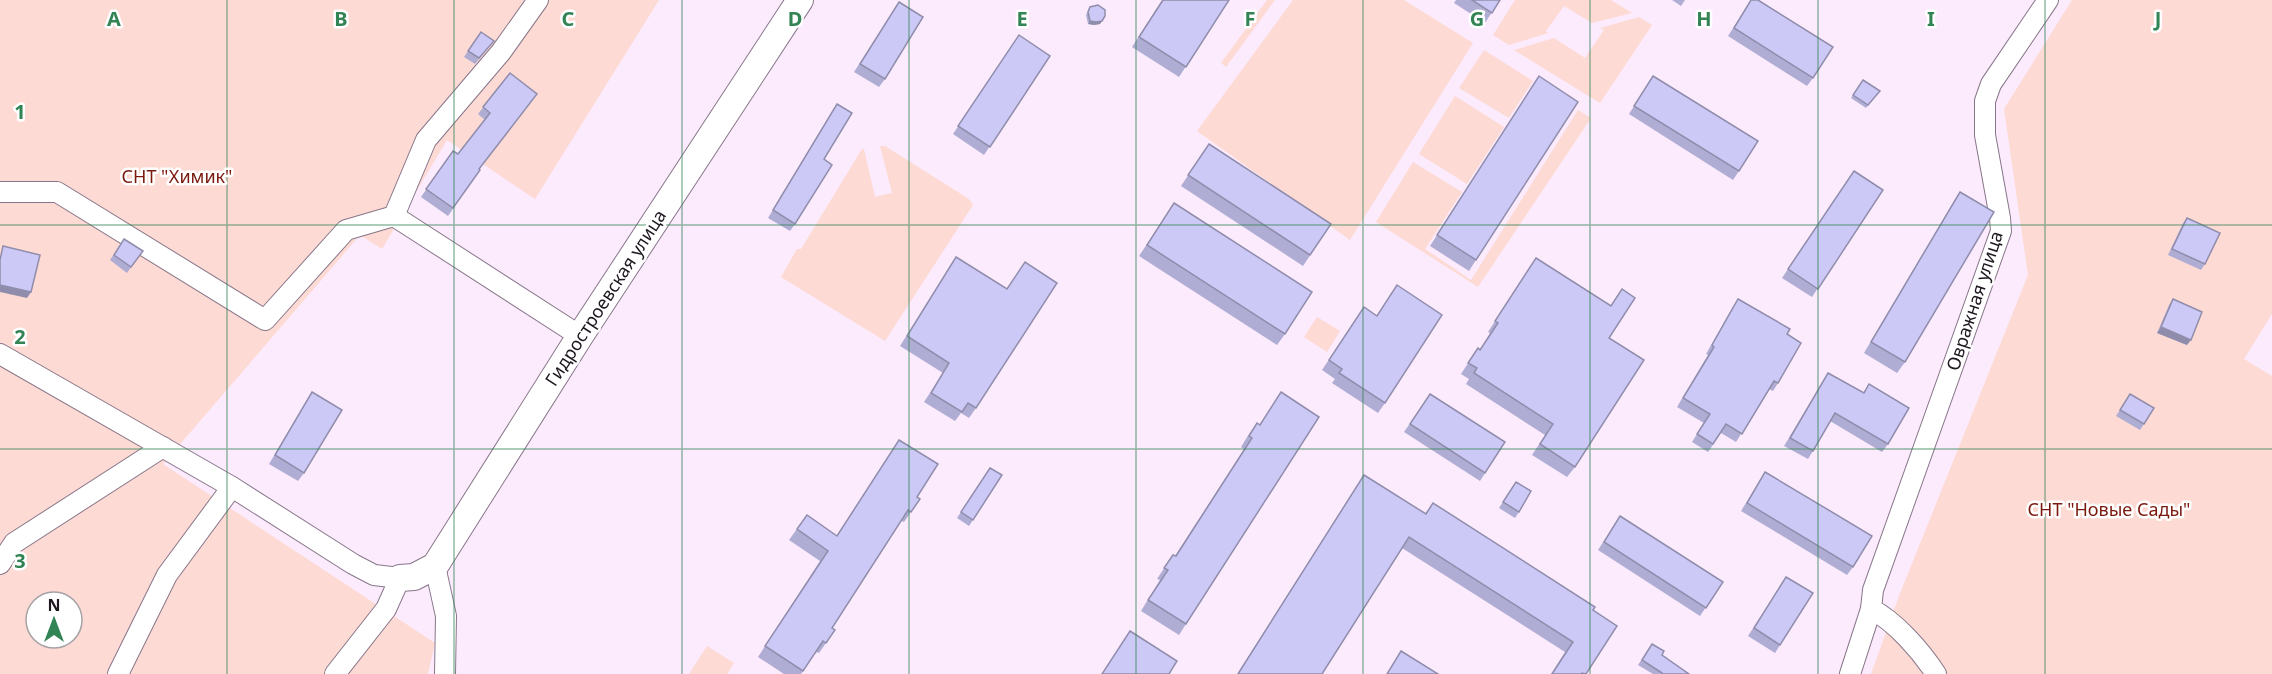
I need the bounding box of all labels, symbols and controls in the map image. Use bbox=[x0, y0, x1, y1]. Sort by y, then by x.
text: A bbox=[107, 5, 121, 32]
text: B bbox=[334, 5, 348, 32]
text: C bbox=[562, 5, 575, 32]
text: D bbox=[788, 5, 802, 32]
text: E bbox=[1016, 5, 1028, 32]
text: F bbox=[1245, 5, 1255, 32]
text: G bbox=[1470, 5, 1484, 32]
text: H bbox=[1696, 5, 1712, 32]
text: I bbox=[1927, 5, 1935, 32]
text: J bbox=[2153, 5, 2161, 32]
text: 1 bbox=[14, 98, 26, 125]
park label: СНТ "Химик" bbox=[122, 164, 232, 188]
street label: Гидростроевская улица bbox=[539, 205, 671, 390]
street label: Овражная улица bbox=[1940, 228, 2008, 373]
text: 2 bbox=[14, 323, 26, 350]
park label: СНТ "Новые Сады" bbox=[2028, 497, 2190, 521]
text: 3 bbox=[14, 547, 26, 574]
north arrow bbox=[24, 590, 84, 650]
text: N bbox=[47, 594, 61, 616]

